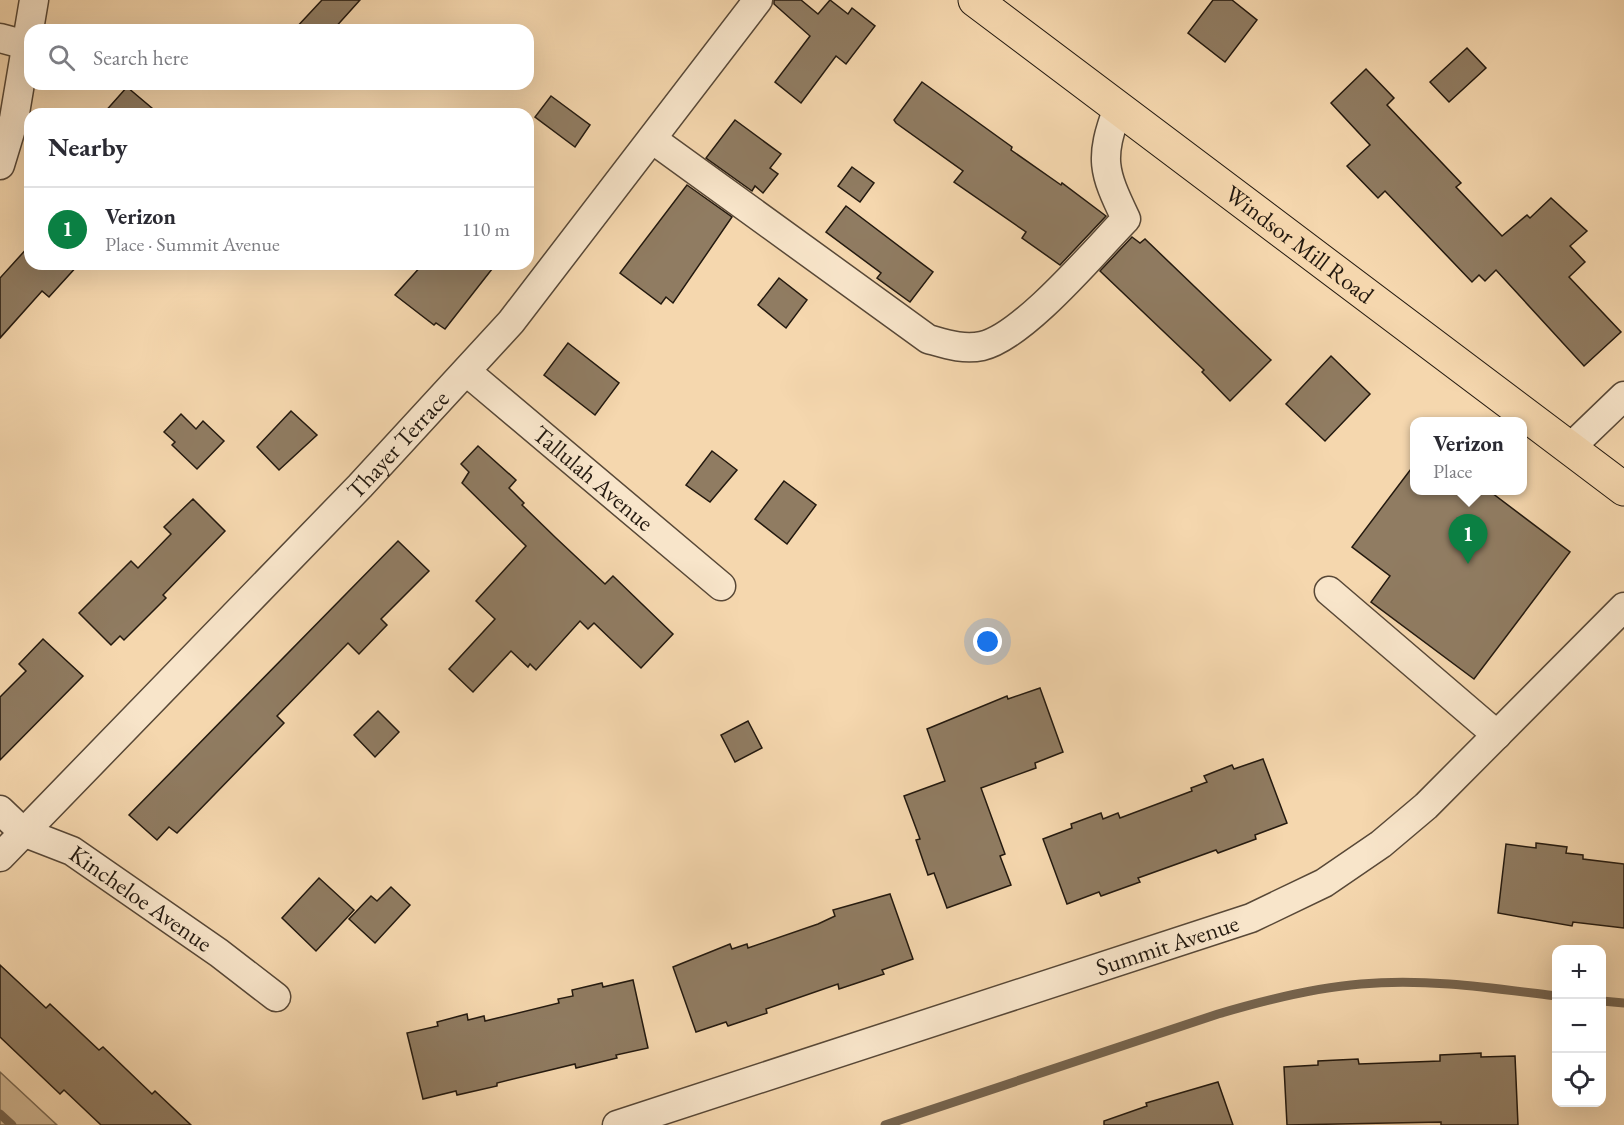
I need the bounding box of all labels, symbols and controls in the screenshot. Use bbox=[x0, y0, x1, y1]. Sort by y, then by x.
search box bbox=[24, 24, 534, 90]
icon: search bbox=[45, 41, 78, 74]
text: Search here bbox=[93, 43, 188, 72]
text: Nearby bbox=[48, 130, 128, 164]
street label: Windsor Mill Road bbox=[1219, 178, 1381, 311]
text: Verizon bbox=[105, 202, 176, 231]
text: 1 bbox=[62, 216, 73, 242]
text: 110 m bbox=[462, 216, 510, 242]
text: Place · Summit Avenue bbox=[105, 231, 280, 257]
street label: Thayer Terrace bbox=[340, 383, 455, 505]
popup bbox=[1410, 417, 1527, 495]
street label: Tallulah Avenue bbox=[527, 418, 660, 538]
text: Verizon bbox=[1433, 429, 1504, 458]
text: Place bbox=[1433, 458, 1472, 484]
pin: 1 bbox=[1448, 514, 1488, 564]
your location bbox=[973, 627, 1002, 656]
street label: Kincheloe Avenue bbox=[63, 838, 219, 959]
street label: Summit Avenue bbox=[1092, 907, 1243, 983]
map controls bbox=[1552, 945, 1606, 1107]
button: + bbox=[1552, 945, 1606, 999]
button: − bbox=[1552, 999, 1606, 1053]
button: locate bbox=[1552, 1053, 1606, 1107]

